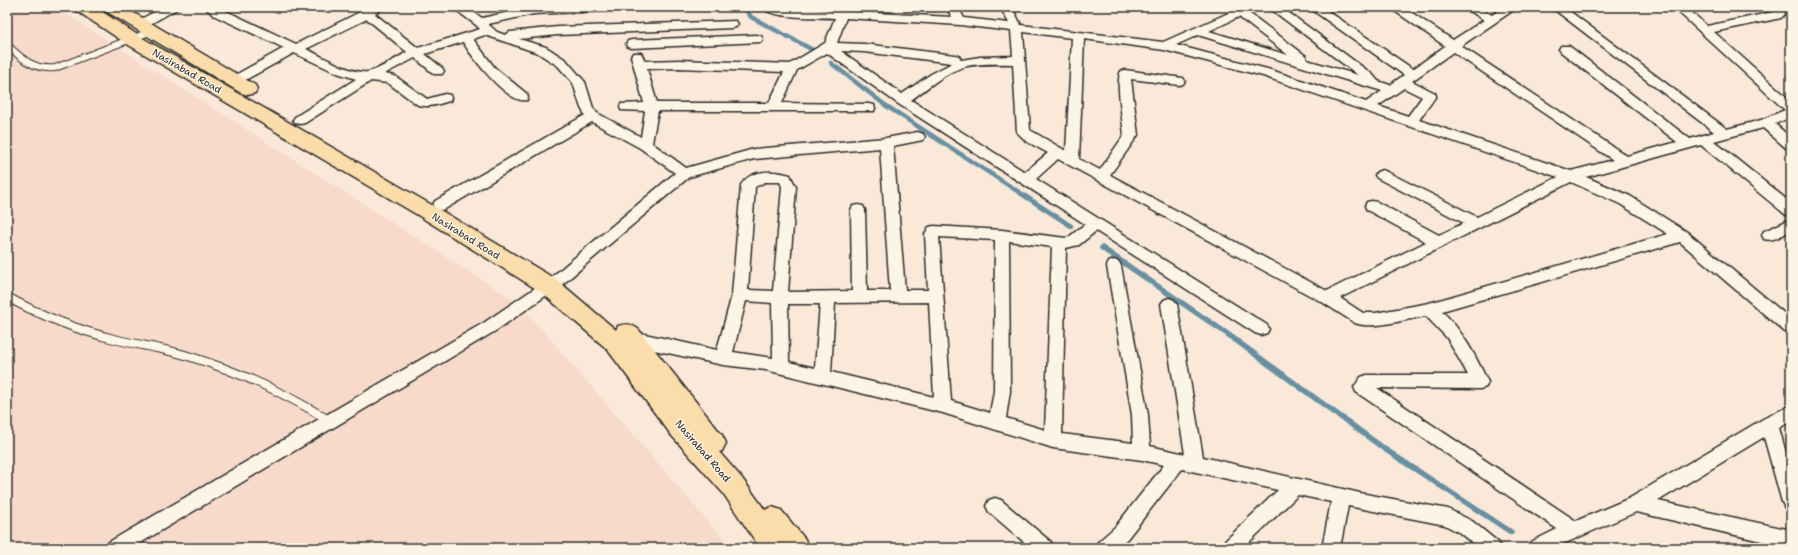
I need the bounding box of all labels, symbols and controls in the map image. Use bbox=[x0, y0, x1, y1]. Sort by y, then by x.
street label: Nasirabad Road bbox=[150, 46, 225, 97]
street label: Nasirabad Road bbox=[429, 210, 503, 263]
street label: Nasirabad Road bbox=[672, 417, 734, 485]

